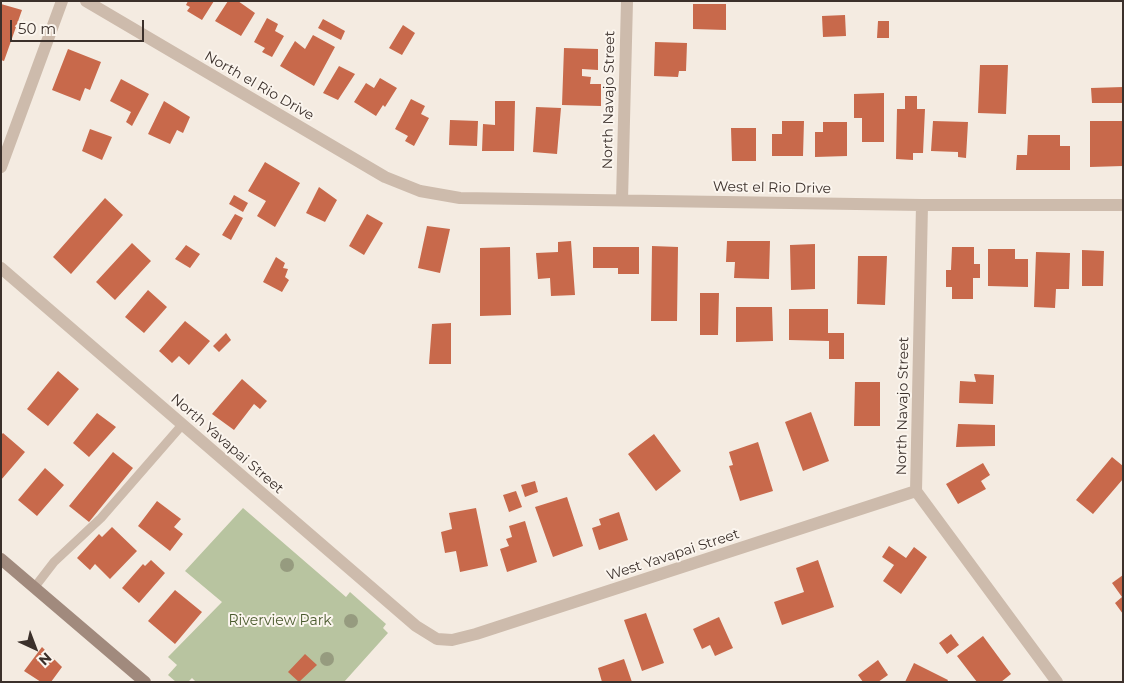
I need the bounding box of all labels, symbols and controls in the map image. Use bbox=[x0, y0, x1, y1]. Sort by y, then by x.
scale bar bbox=[12, 10, 146, 42]
text: 50 m bbox=[18, 19, 56, 38]
street label: North Navajo Street bbox=[599, 31, 619, 169]
street label: North el Rio Drive bbox=[201, 48, 317, 124]
street label: West el Rio Drive bbox=[713, 179, 831, 197]
street label: North Navajo Street bbox=[893, 337, 913, 475]
street label: North Yavapai Street bbox=[167, 390, 287, 498]
street label: West Yavapai Street bbox=[605, 526, 741, 584]
park label: Riverview Park bbox=[228, 613, 332, 629]
north arrow bbox=[10, 623, 60, 673]
text: N bbox=[35, 649, 56, 669]

